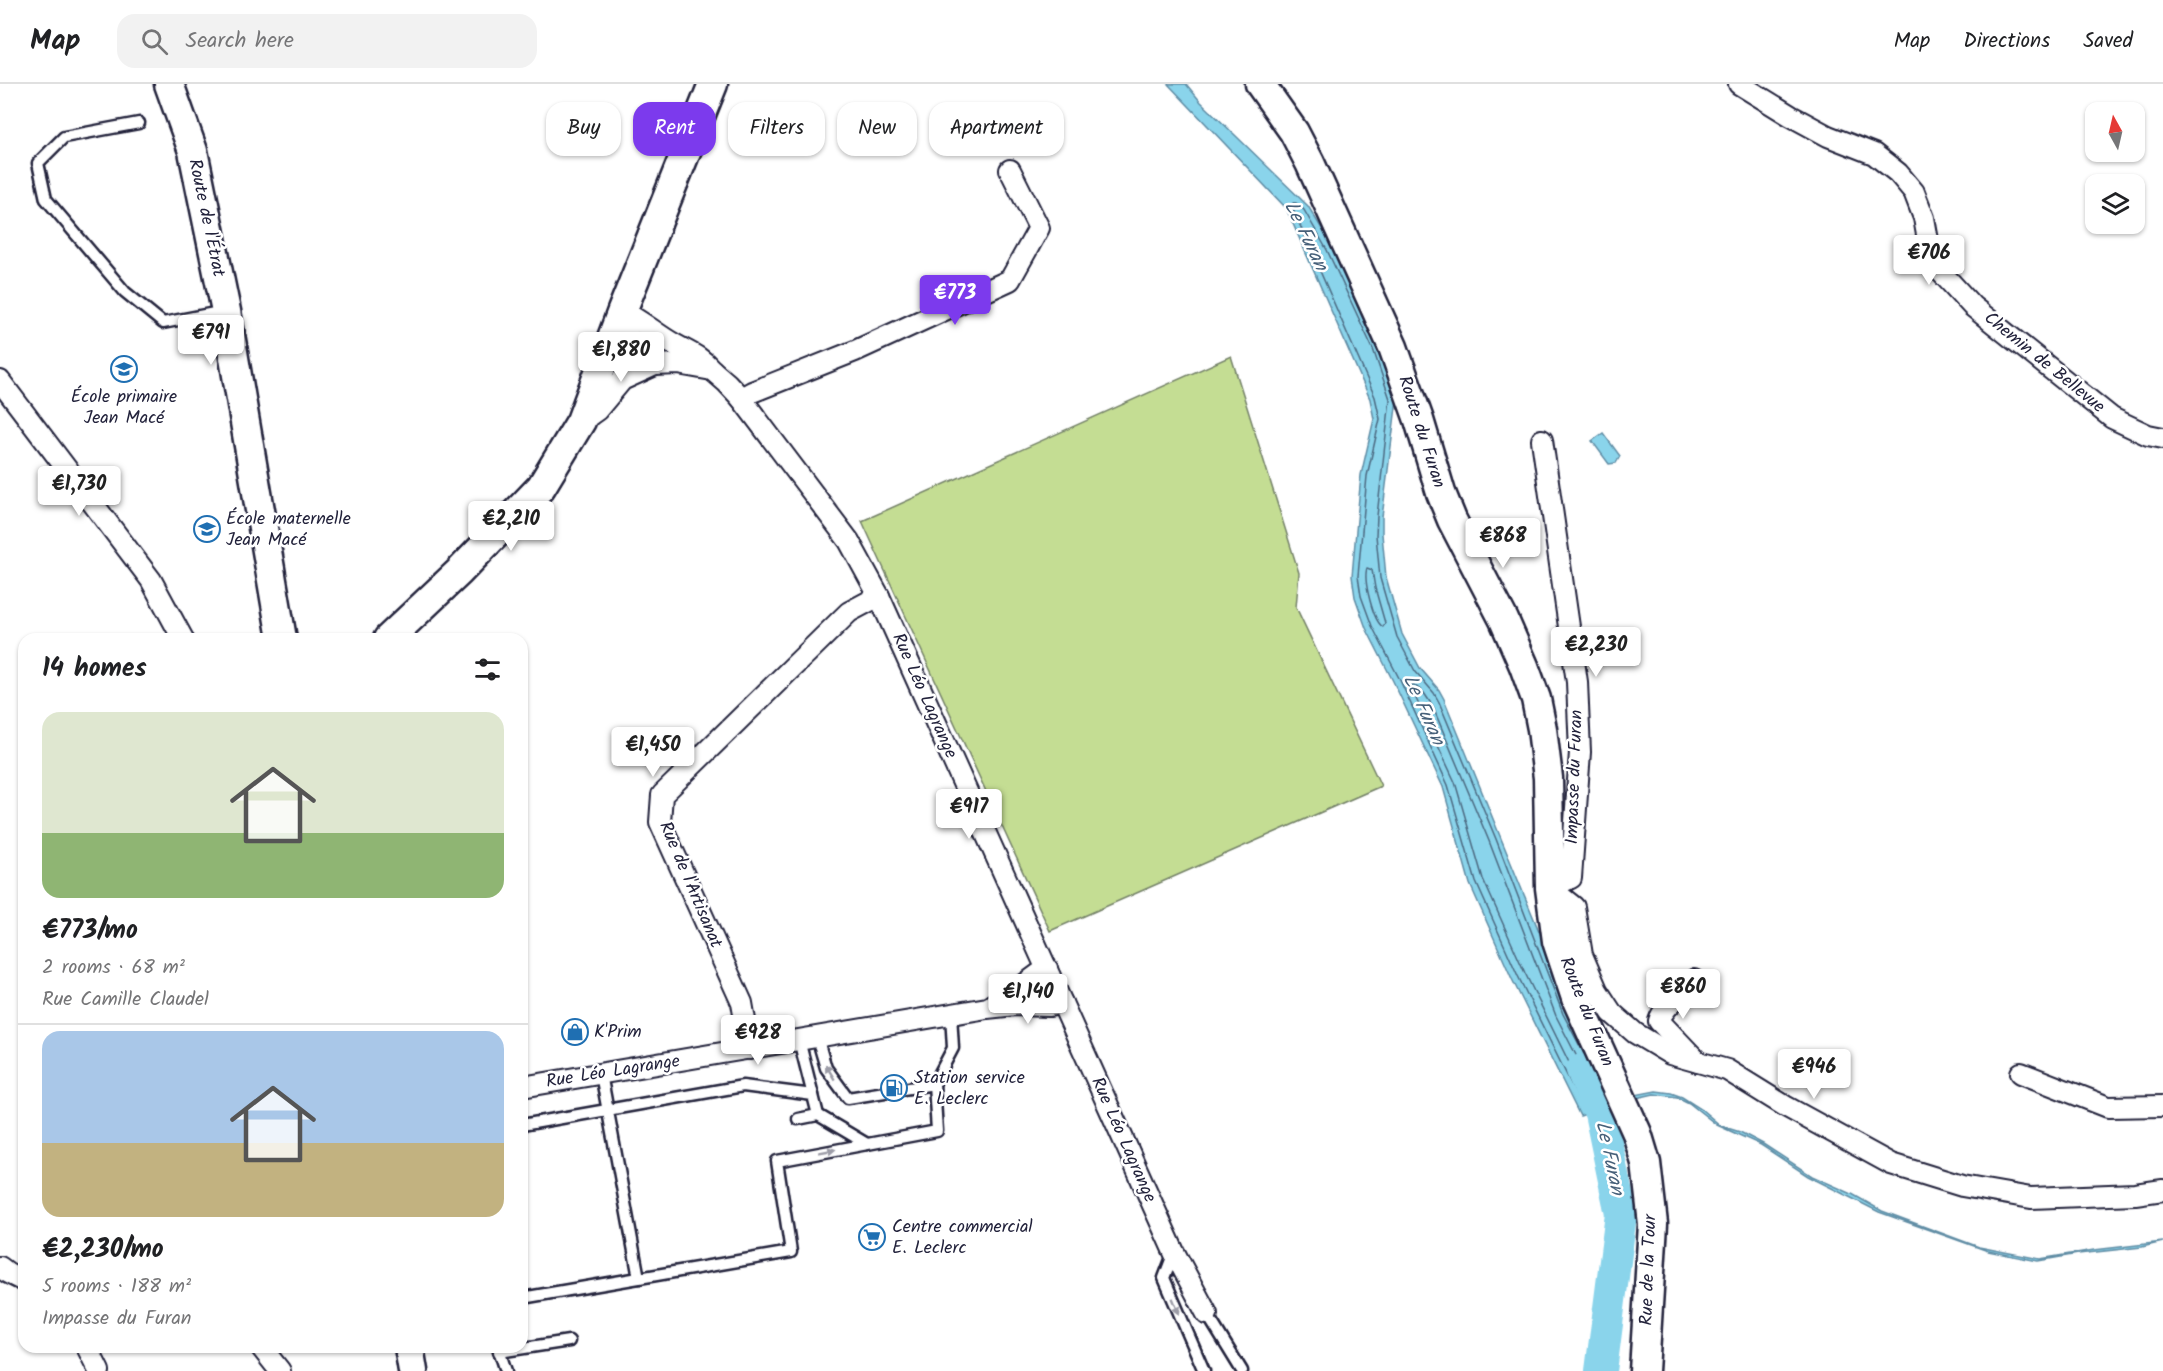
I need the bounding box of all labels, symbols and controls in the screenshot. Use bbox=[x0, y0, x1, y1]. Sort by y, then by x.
search box bbox=[117, 14, 537, 68]
text: Map bbox=[30, 19, 81, 64]
text: Search here bbox=[186, 24, 294, 59]
icon: search bbox=[138, 25, 171, 58]
text: Map bbox=[1894, 25, 1930, 58]
text: Directions bbox=[1963, 25, 2050, 58]
text: Saved bbox=[2083, 25, 2133, 58]
chip: Buy bbox=[546, 102, 621, 156]
chip: Rent bbox=[633, 102, 716, 156]
chip: Filters bbox=[728, 102, 825, 156]
chip: New bbox=[837, 102, 917, 156]
chip: Apartment bbox=[929, 102, 1064, 156]
north arrow bbox=[2085, 102, 2145, 162]
map controls bbox=[2085, 102, 2145, 234]
street label: Route de l'Étrat bbox=[179, 156, 233, 281]
button: layers bbox=[2085, 174, 2145, 234]
water label: Le Furan bbox=[1274, 195, 1336, 278]
pin: €706 bbox=[1893, 235, 1965, 286]
text: €706 bbox=[1907, 238, 1951, 270]
pin: €773 bbox=[919, 275, 991, 326]
text: €773 bbox=[934, 278, 976, 310]
street label: Chemin de Bellevue bbox=[1977, 305, 2111, 421]
pin: €791 bbox=[175, 315, 247, 366]
text: €791 bbox=[192, 318, 230, 350]
pin: €1,880 bbox=[572, 332, 670, 383]
text: €1,880 bbox=[592, 335, 650, 367]
school or university icon: École primaire Jean Macé bbox=[109, 354, 139, 384]
street label: Route du Furan bbox=[1389, 372, 1453, 492]
place label: École primaire Jean Macé bbox=[71, 383, 177, 433]
pin: €1,730 bbox=[30, 466, 128, 517]
text: €1,730 bbox=[52, 469, 106, 501]
pin: €2,210 bbox=[462, 501, 560, 552]
text: €2,210 bbox=[482, 504, 540, 536]
place label: École maternelle Jean Macé bbox=[226, 505, 351, 555]
school or university icon: École maternelle Jean Macé bbox=[192, 514, 222, 544]
pin: €868 bbox=[1467, 518, 1539, 569]
text: €868 bbox=[1479, 521, 1527, 553]
pin: €2,230 bbox=[1547, 627, 1645, 678]
street label: Rue Léo Lagrange bbox=[883, 628, 965, 764]
text: €2,230 bbox=[1565, 630, 1627, 662]
text: 14 homes bbox=[42, 648, 147, 690]
icon: filters bbox=[471, 653, 504, 686]
water label: Le Furan bbox=[1393, 669, 1453, 752]
street label: Impasse du Furan bbox=[1558, 709, 1592, 845]
pin: €1,450 bbox=[604, 727, 702, 778]
text: €1,450 bbox=[625, 730, 681, 762]
icon: home bbox=[219, 751, 327, 859]
pin: €917 bbox=[933, 789, 1005, 840]
text: €917 bbox=[950, 792, 988, 824]
street label: Rue de l'Artisanat bbox=[650, 817, 730, 954]
text: €773/mo bbox=[42, 910, 138, 952]
text: 2 rooms · 68 m² bbox=[42, 952, 185, 984]
street label: Route du Furan bbox=[1551, 953, 1621, 1071]
pin: €860 bbox=[1647, 969, 1719, 1020]
text: €860 bbox=[1660, 972, 1706, 1004]
pin: €1,140 bbox=[979, 974, 1077, 1025]
text: €1,140 bbox=[1002, 977, 1054, 1009]
text: Rue Camille Claudel bbox=[42, 984, 209, 1016]
pin: €928 bbox=[722, 1015, 794, 1066]
shop icon: K'Prim bbox=[560, 1017, 590, 1047]
place label: K'Prim bbox=[594, 1018, 642, 1047]
text: €928 bbox=[735, 1018, 781, 1050]
street label: Rue Léo Lagrange bbox=[544, 1047, 682, 1097]
pin: €946 bbox=[1778, 1049, 1850, 1100]
text: €946 bbox=[1792, 1052, 1836, 1084]
one-way arrow bbox=[825, 1063, 835, 1080]
place label: Station service E. Leclerc bbox=[914, 1064, 1025, 1114]
icon: home bbox=[219, 1070, 327, 1178]
street label: Rue Léo Lagrange bbox=[1082, 1072, 1164, 1208]
fuel station icon: Station service E. Leclerc bbox=[879, 1073, 909, 1103]
water label: Le Furan bbox=[1586, 1118, 1633, 1199]
one-way arrow bbox=[818, 1147, 837, 1156]
place label: Centre commercial E. Leclerc bbox=[892, 1213, 1033, 1263]
street label: Rue de la Tour bbox=[1633, 1213, 1665, 1326]
supermarket icon: Centre commercial E. Leclerc bbox=[857, 1222, 887, 1252]
text: €2,230/mo bbox=[42, 1229, 164, 1271]
text: 5 rooms · 188 m² bbox=[42, 1271, 191, 1303]
one-way arrow bbox=[1172, 1297, 1182, 1315]
text: Impasse du Furan bbox=[42, 1303, 191, 1335]

